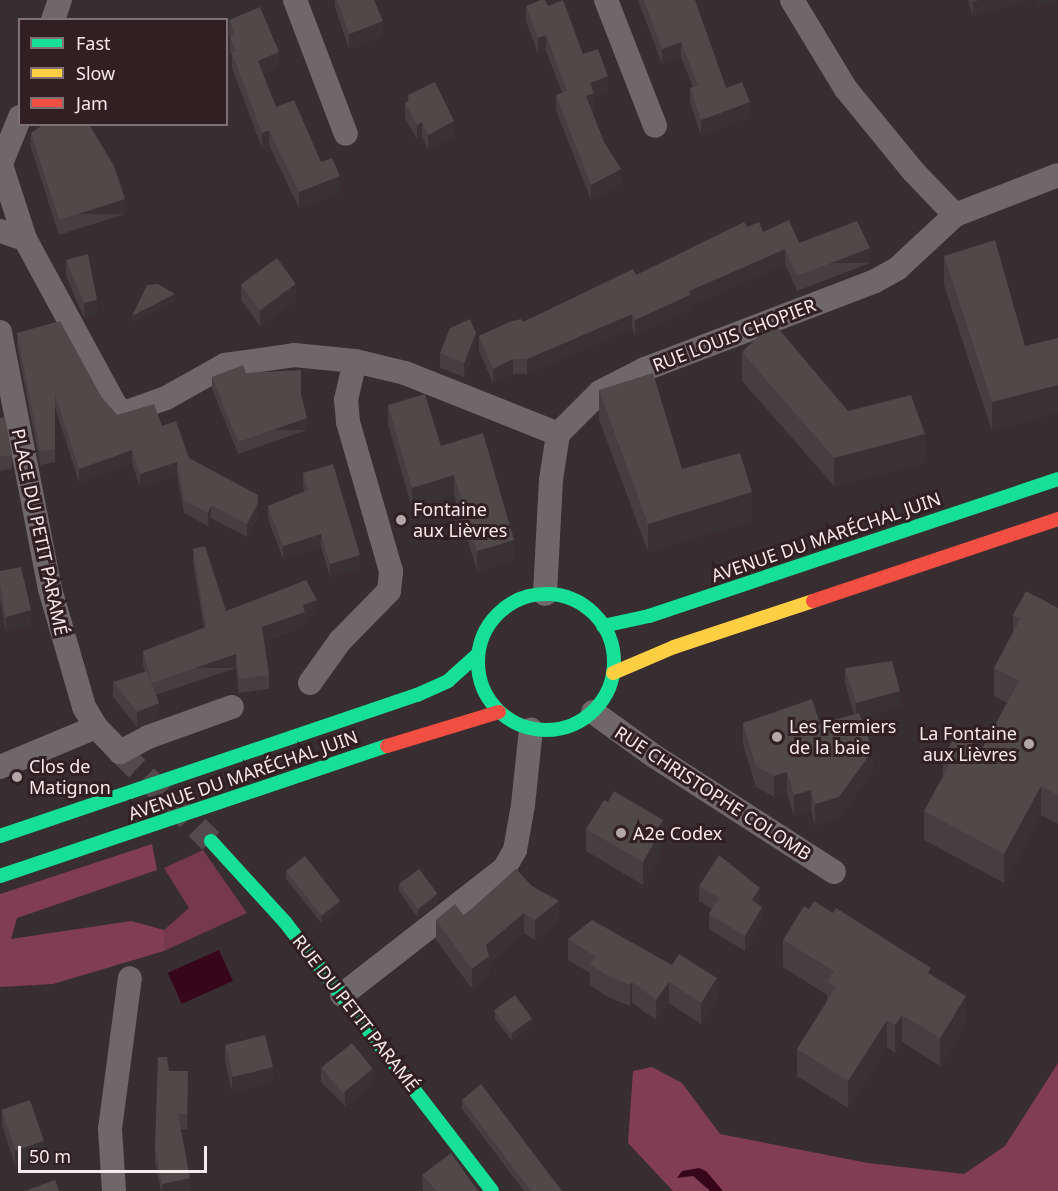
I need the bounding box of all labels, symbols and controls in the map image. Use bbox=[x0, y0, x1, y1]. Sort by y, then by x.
legend bbox=[18, 18, 228, 126]
text: Fast bbox=[76, 31, 111, 55]
text: Slow bbox=[76, 61, 115, 85]
text: Jam bbox=[76, 91, 108, 115]
street label: RUE LOUIS CHOPIER bbox=[649, 294, 819, 376]
street label: PLACE DU PETIT PARAMÉ bbox=[8, 427, 72, 637]
street label: AVENUE DU MARÉCHAL JUIN bbox=[708, 488, 944, 586]
place label: Fontaine aux Lièvres bbox=[413, 499, 507, 542]
marker: Fontaine aux Lièvres bbox=[394, 513, 408, 527]
place label: Les Fermiers de la baie bbox=[789, 716, 896, 758]
street label: RUE CHRISTOPHE COLOMB bbox=[611, 721, 815, 865]
place label: La Fontaine aux Lièvres bbox=[919, 723, 1017, 766]
street label: AVENUE DU MARÉCHAL JUIN bbox=[125, 726, 361, 824]
marker: Les Fermiers de la baie bbox=[770, 730, 784, 744]
marker: La Fontaine aux Lièvres bbox=[1022, 737, 1036, 751]
place label: Clos de Matignon bbox=[29, 756, 111, 798]
marker: Clos de Matignon bbox=[10, 770, 24, 784]
place label: A2e Codex bbox=[633, 822, 722, 844]
marker: A2e Codex bbox=[614, 826, 628, 840]
street label: RUE DU PETIT PARAMÉ bbox=[288, 931, 424, 1095]
scale bar bbox=[21, 1134, 210, 1172]
text: 50 m bbox=[29, 1144, 71, 1168]

